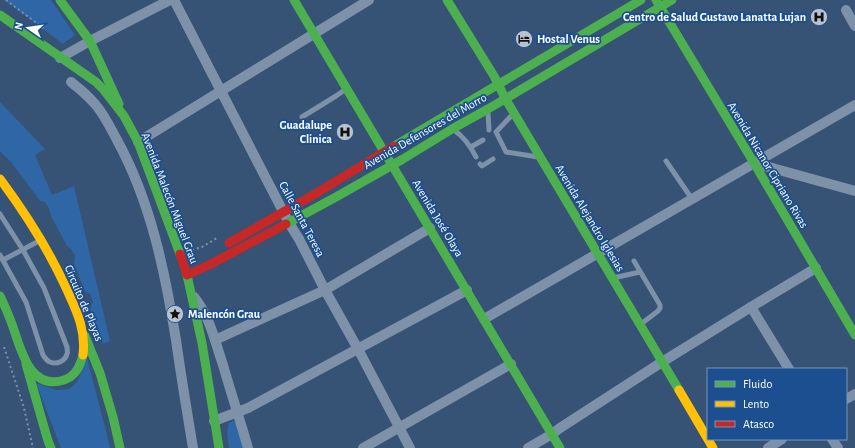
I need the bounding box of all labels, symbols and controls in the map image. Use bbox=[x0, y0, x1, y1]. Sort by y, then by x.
hospital icon: Centro de Salud Gustavo Lanatta Lujan bbox=[809, 7, 829, 27]
north arrow bbox=[8, 8, 48, 48]
place label: Centro de Salud Gustavo Lanatta Lujan bbox=[623, 11, 806, 24]
text: N bbox=[13, 21, 25, 31]
hotel icon: Hostal Venus bbox=[514, 29, 534, 49]
place label: Hostal Venus bbox=[537, 33, 600, 45]
street label: Avenida Defensores del Morro bbox=[361, 91, 489, 171]
street label: Avenida Nicanor Cipriano Rivas bbox=[726, 100, 810, 230]
place label: Guadalupe Clinica bbox=[280, 119, 332, 145]
hospital icon: Guadalupe Clinica bbox=[335, 122, 355, 142]
street label: Avenida Malecón Miguel Grau bbox=[139, 131, 201, 265]
street label: Avenida Alejandro Iglesias bbox=[552, 162, 627, 274]
street label: Avenida José Olaya bbox=[409, 177, 466, 260]
street label: Calle Santa Teresa bbox=[277, 179, 327, 259]
street label: Circuito de Playas bbox=[62, 263, 105, 343]
place icon: Malencón Grau bbox=[165, 304, 185, 324]
place label: Malencón Grau bbox=[188, 308, 261, 320]
legend bbox=[707, 368, 847, 440]
text: Fluido bbox=[743, 378, 772, 390]
text: Lento bbox=[743, 398, 769, 410]
text: Atasco bbox=[743, 418, 774, 430]

